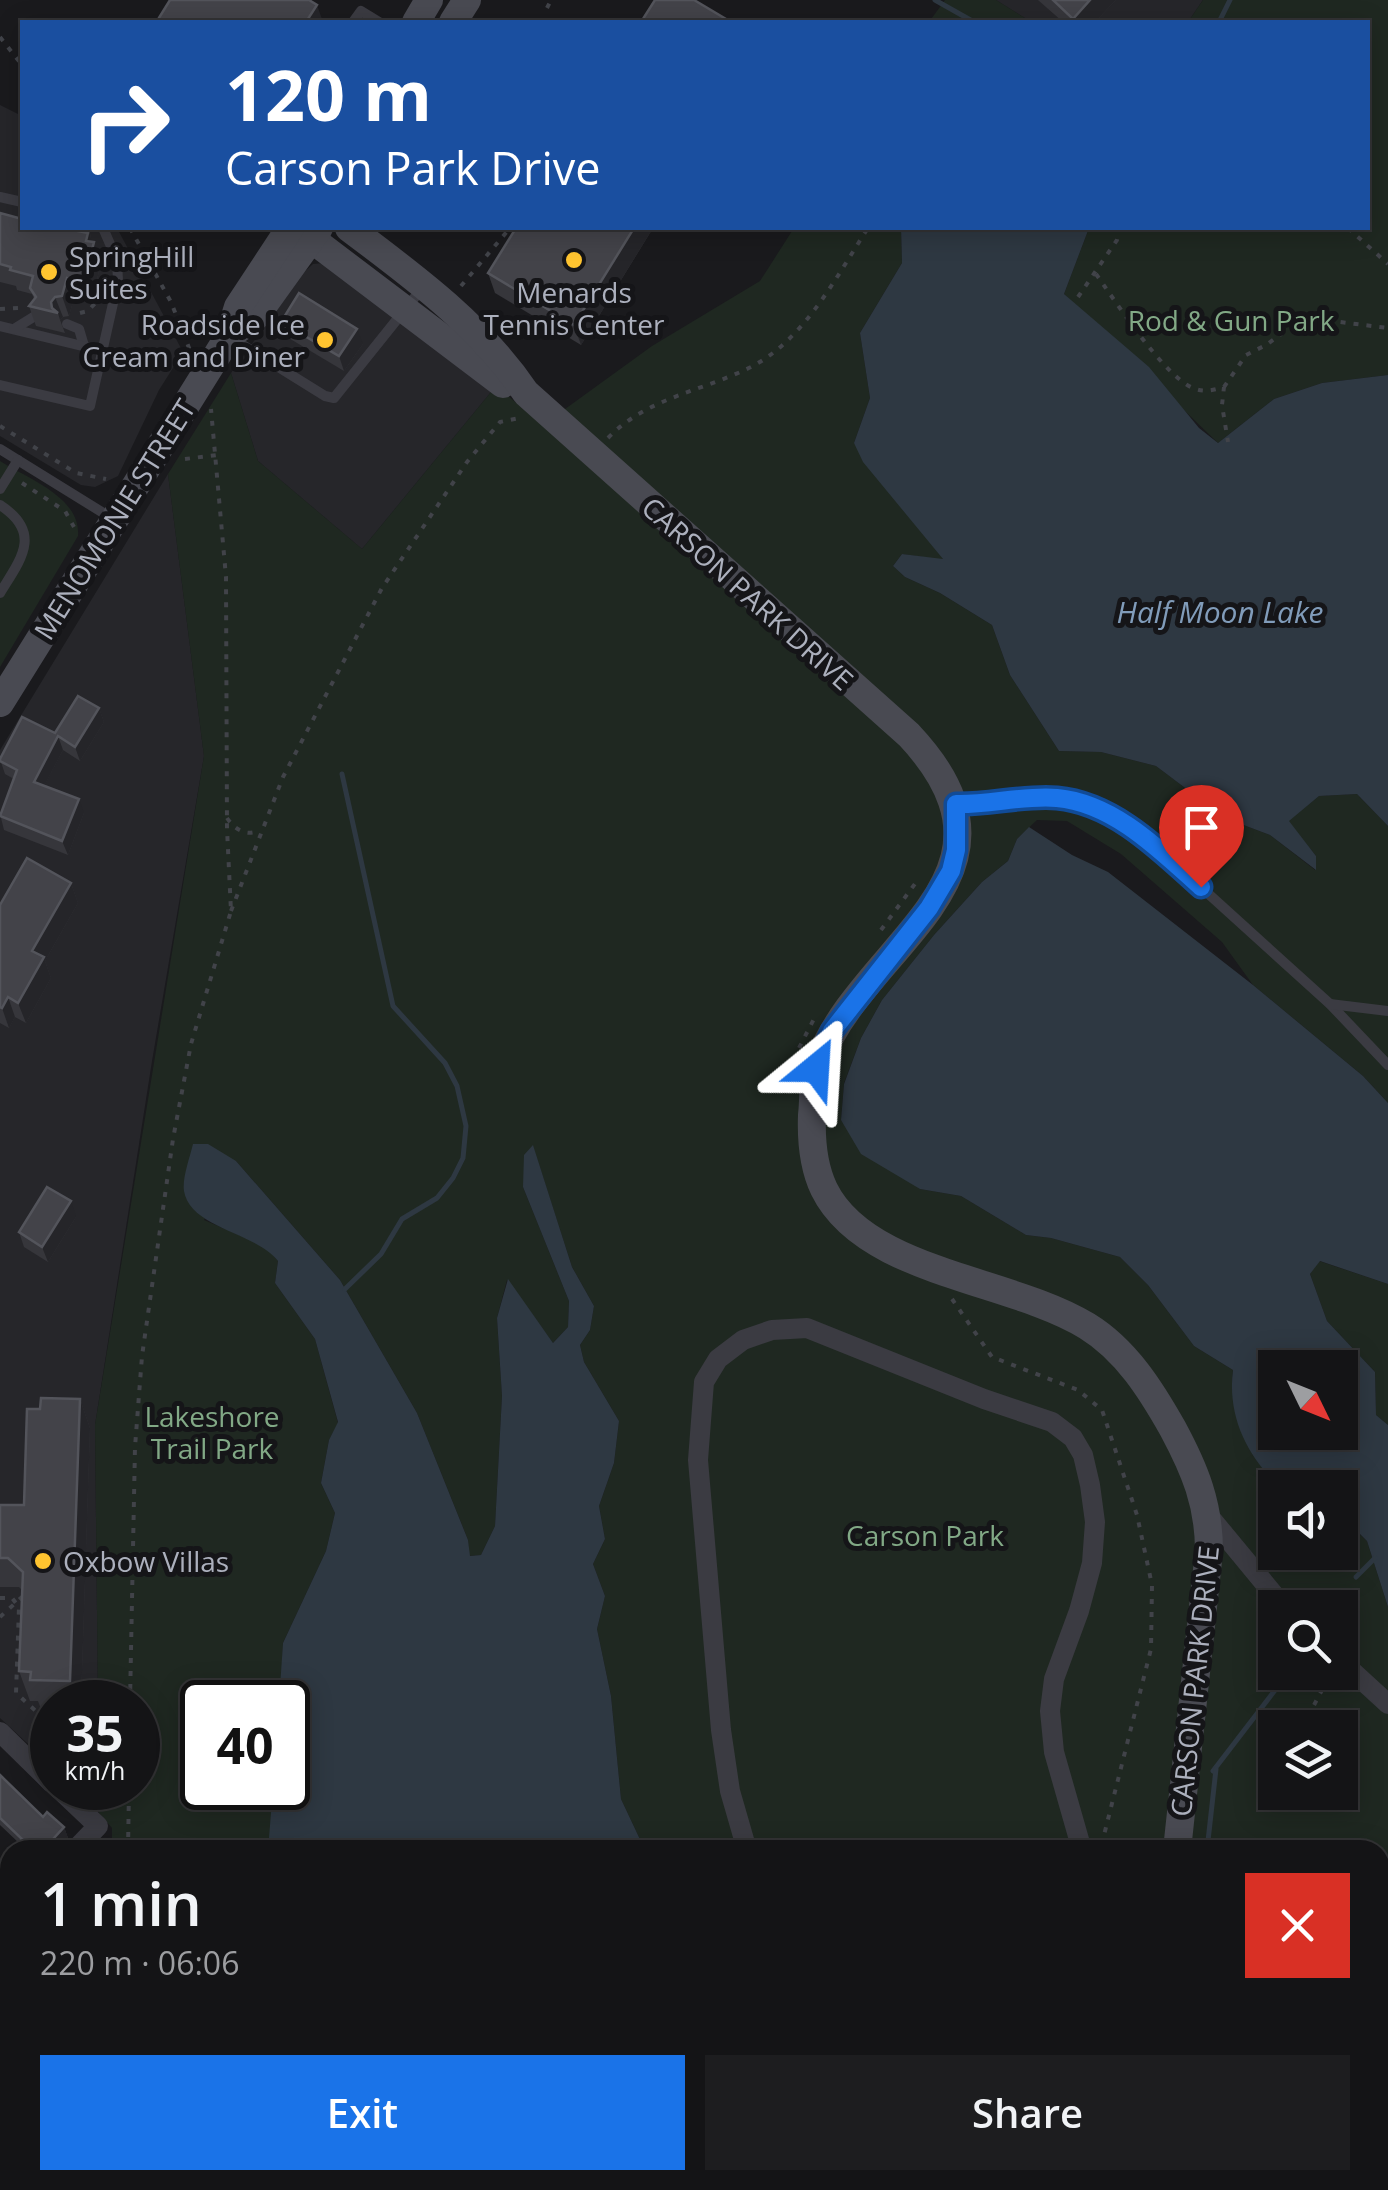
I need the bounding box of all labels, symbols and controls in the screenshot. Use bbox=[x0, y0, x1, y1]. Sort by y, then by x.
text: 120 m bbox=[225, 46, 432, 142]
icon: right bbox=[60, 60, 190, 190]
text: Carson Park Drive bbox=[225, 137, 601, 198]
place label: SpringHill Suites bbox=[69, 237, 194, 307]
marker: Menards Tennis Center bbox=[563, 249, 585, 271]
marker: SpringHill Suites bbox=[38, 261, 60, 283]
place label: Menards Tennis Center bbox=[484, 273, 665, 343]
park label: Rod & Gun Park bbox=[1128, 301, 1335, 339]
place label: Roadside Ice Cream and Diner bbox=[83, 305, 306, 375]
marker: Roadside Ice Cream and Diner bbox=[314, 329, 336, 351]
street label: MENOMONIE STREET bbox=[25, 391, 204, 646]
street label: CARSON PARK DRIVE bbox=[634, 488, 862, 698]
water label: Half Moon Lake bbox=[1116, 591, 1324, 632]
pin bbox=[1159, 785, 1244, 888]
icon: arrive bbox=[1174, 800, 1229, 855]
position arrow bbox=[764, 1016, 868, 1120]
north arrow bbox=[1258, 1350, 1358, 1450]
map controls bbox=[1258, 1350, 1358, 1810]
park label: Lakeshore Trail Park bbox=[144, 1397, 280, 1467]
button: sound bbox=[1258, 1470, 1358, 1570]
park label: Carson Park bbox=[846, 1516, 1004, 1554]
place label: Oxbow Villas bbox=[63, 1542, 229, 1580]
street label: CARSON PARK DRIVE bbox=[1161, 1544, 1227, 1818]
marker: Oxbow Villas bbox=[32, 1550, 54, 1572]
button: search bbox=[1258, 1590, 1358, 1690]
speed limit sign: 40 bbox=[180, 1680, 310, 1810]
text: 35 bbox=[66, 1699, 124, 1767]
button: layers bbox=[1258, 1710, 1358, 1810]
text: km/h bbox=[65, 1753, 125, 1787]
text: 1 min bbox=[40, 1862, 202, 1944]
button: close bbox=[1245, 1873, 1350, 1978]
text: 220 m · 06:06 bbox=[40, 1941, 239, 1984]
button: Exit bbox=[40, 2055, 685, 2170]
button: Share bbox=[705, 2055, 1350, 2170]

